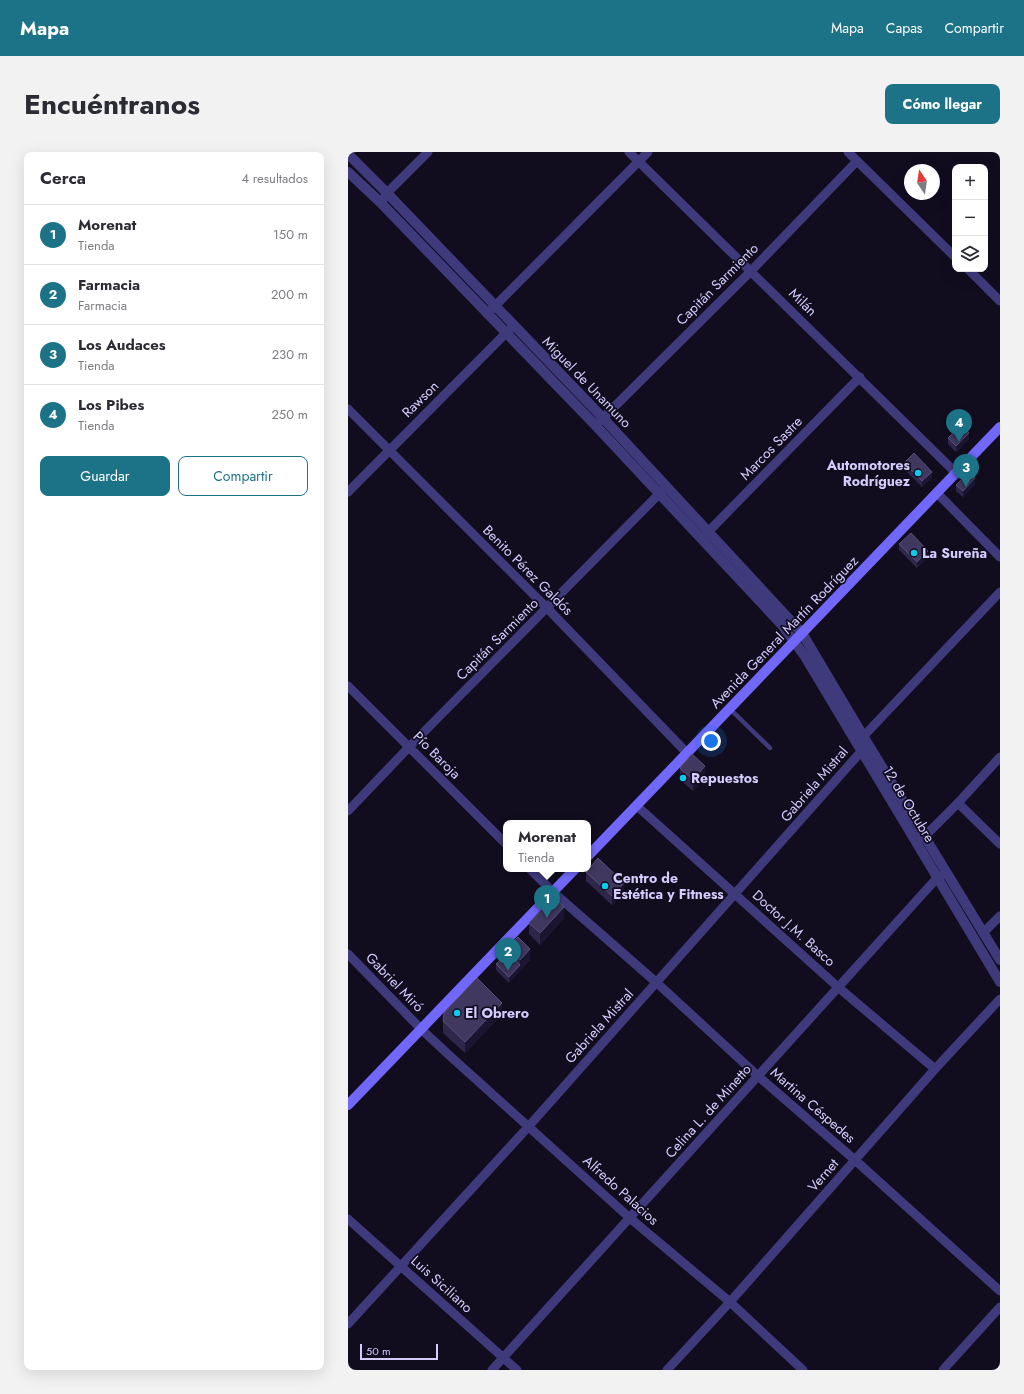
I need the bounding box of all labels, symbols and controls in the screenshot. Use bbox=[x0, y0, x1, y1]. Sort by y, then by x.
text: Mapa bbox=[20, 15, 69, 42]
text: Mapa bbox=[831, 18, 864, 38]
text: Capas bbox=[886, 18, 923, 38]
text: Compartir bbox=[945, 18, 1004, 38]
text: Encuéntranos bbox=[24, 84, 200, 125]
button: Cómo llegar bbox=[885, 84, 1000, 124]
north arrow bbox=[904, 164, 940, 200]
map controls bbox=[952, 164, 988, 272]
button: + bbox=[952, 164, 988, 200]
text: Cerca bbox=[40, 166, 86, 190]
text: 4 resultados bbox=[241, 169, 308, 188]
button: − bbox=[952, 200, 988, 236]
text: Morenat bbox=[78, 214, 136, 236]
text: 1 bbox=[50, 225, 56, 244]
text: 150 m bbox=[273, 225, 308, 244]
text: Tienda bbox=[78, 236, 115, 255]
button: layers bbox=[952, 236, 988, 272]
street label: Capitán Sarmiento bbox=[671, 238, 763, 330]
text: Farmacia bbox=[78, 274, 140, 296]
street label: Milán bbox=[784, 284, 822, 320]
text: 2 bbox=[49, 285, 57, 304]
text: 200 m bbox=[271, 285, 308, 304]
text: Farmacia bbox=[78, 296, 127, 315]
street label: Miguel de Unamuno bbox=[538, 332, 636, 433]
text: Los Audaces bbox=[78, 334, 166, 356]
text: 3 bbox=[49, 345, 57, 364]
text: 230 m bbox=[272, 345, 308, 364]
text: Tienda bbox=[78, 356, 115, 375]
street label: Rawson bbox=[397, 376, 443, 422]
text: Los Pibes bbox=[78, 394, 144, 416]
text: 4 bbox=[48, 405, 58, 424]
text: 250 m bbox=[271, 405, 308, 424]
pin: 4 bbox=[946, 409, 972, 442]
street label: Marcos Sastre bbox=[735, 412, 807, 484]
text: Tienda bbox=[78, 416, 115, 435]
pin: 3 bbox=[953, 454, 979, 487]
place label: Automotores Rodríguez bbox=[826, 455, 911, 491]
button: Guardar bbox=[40, 456, 170, 496]
button: Compartir bbox=[178, 456, 308, 496]
marker: Automotores Rodríguez bbox=[913, 468, 923, 478]
street label: Benito Pérez Galdós bbox=[479, 521, 578, 620]
place label: La Sureña bbox=[922, 543, 987, 563]
marker: La Sureña bbox=[909, 548, 919, 558]
street label: Avenida General Martín Rodríguez bbox=[706, 551, 863, 713]
street label: Capitán Sarmiento bbox=[451, 593, 543, 685]
street label: Pío Baroja bbox=[409, 727, 465, 783]
your location bbox=[701, 731, 721, 751]
street label: Gabriela Mistral bbox=[776, 742, 852, 826]
street label: 12 de Octubre bbox=[878, 762, 940, 846]
place label: Repuestos bbox=[691, 768, 759, 788]
marker: Repuestos bbox=[678, 773, 688, 783]
popup bbox=[503, 820, 591, 872]
text: Morenat bbox=[518, 826, 576, 848]
text: Tienda bbox=[518, 848, 554, 867]
place label: Centro de Estética y Fitness bbox=[613, 868, 724, 904]
marker: Centro de Estética y Fitness bbox=[600, 881, 610, 891]
pin: 1 bbox=[534, 885, 560, 918]
street label: Doctor J.M. Basco bbox=[748, 885, 840, 971]
pin: 2 bbox=[495, 938, 521, 971]
street label: Gabriel Miró bbox=[361, 948, 429, 1016]
street label: Gabriela Mistral bbox=[560, 984, 638, 1068]
place label: El Obrero bbox=[465, 1003, 529, 1023]
marker: El Obrero bbox=[452, 1008, 462, 1018]
street label: Celina L. de Minetto bbox=[660, 1059, 756, 1162]
street label: Martina Céspedes bbox=[766, 1062, 860, 1148]
street label: Alfredo Palacios bbox=[579, 1151, 663, 1230]
street label: Vernet bbox=[803, 1154, 843, 1196]
street label: Luis Siciliano bbox=[407, 1251, 478, 1317]
scale bar bbox=[360, 1342, 438, 1361]
text: 50 m bbox=[366, 1343, 391, 1359]

